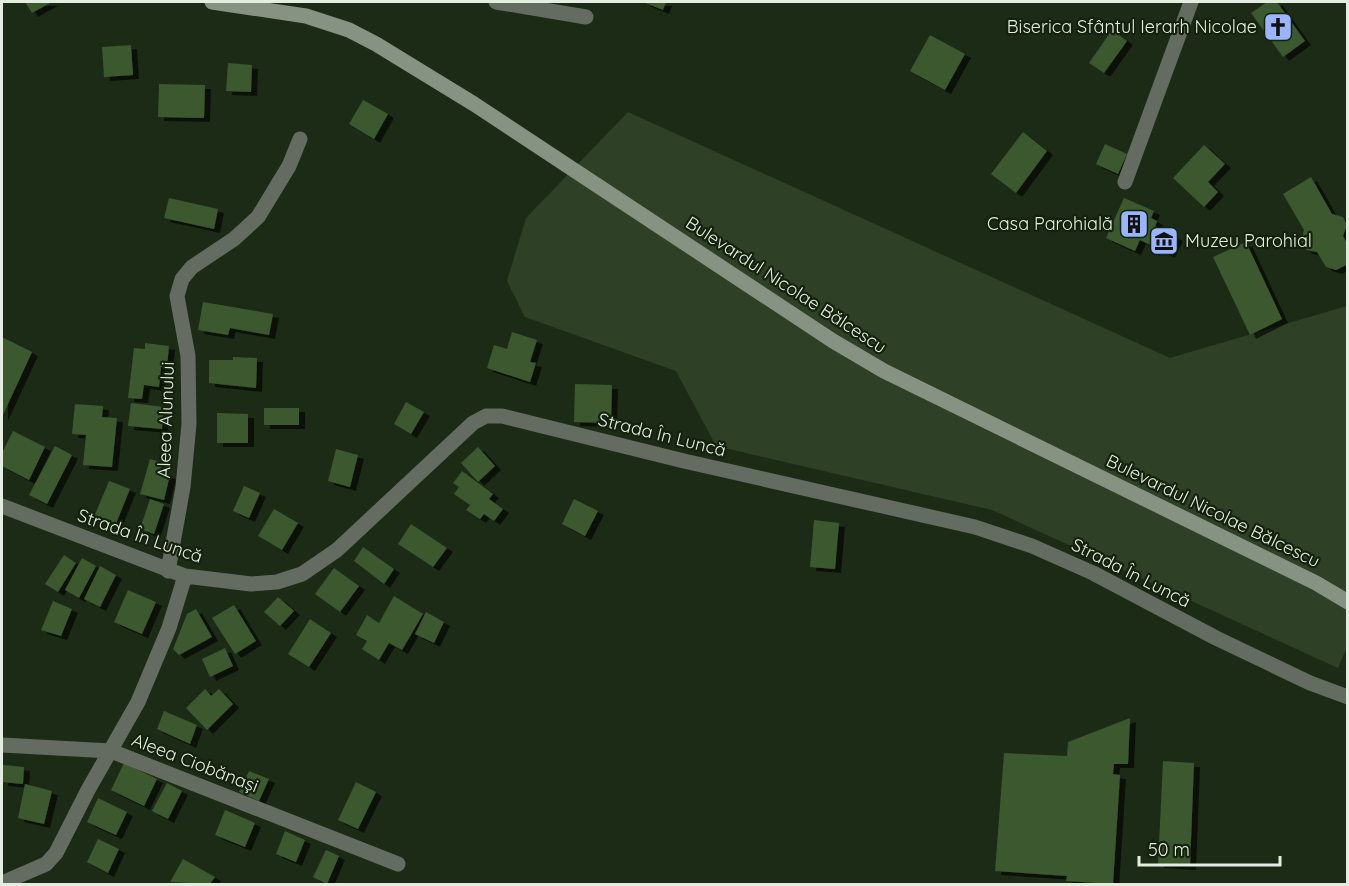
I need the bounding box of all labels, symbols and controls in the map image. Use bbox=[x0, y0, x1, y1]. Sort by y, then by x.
church icon: Biserica Sfântul Ierarh Nicolae bbox=[1262, 11, 1294, 43]
place label: Biserica Sfântul Ierarh Nicolae bbox=[1007, 15, 1257, 38]
building icon: Casa Parohială bbox=[1118, 208, 1150, 240]
street label: Bulevardul Nicolae Bălcescu bbox=[682, 211, 891, 358]
place label: Casa Parohială bbox=[987, 212, 1113, 235]
museum icon: Muzeu Parohial bbox=[1148, 225, 1180, 257]
place label: Muzeu Parohial bbox=[1185, 229, 1312, 252]
street label: Aleea Alunului bbox=[152, 361, 179, 479]
street label: Strada În Luncă bbox=[596, 408, 728, 462]
street label: Bulevardul Nicolae Bălcescu bbox=[1103, 449, 1324, 572]
street label: Strada În Luncă bbox=[75, 503, 206, 568]
street label: Strada În Luncă bbox=[1068, 533, 1195, 613]
street label: Aleea Ciobănași bbox=[129, 728, 262, 797]
scale bar bbox=[1139, 829, 1280, 867]
text: 50 m bbox=[1148, 838, 1190, 861]

